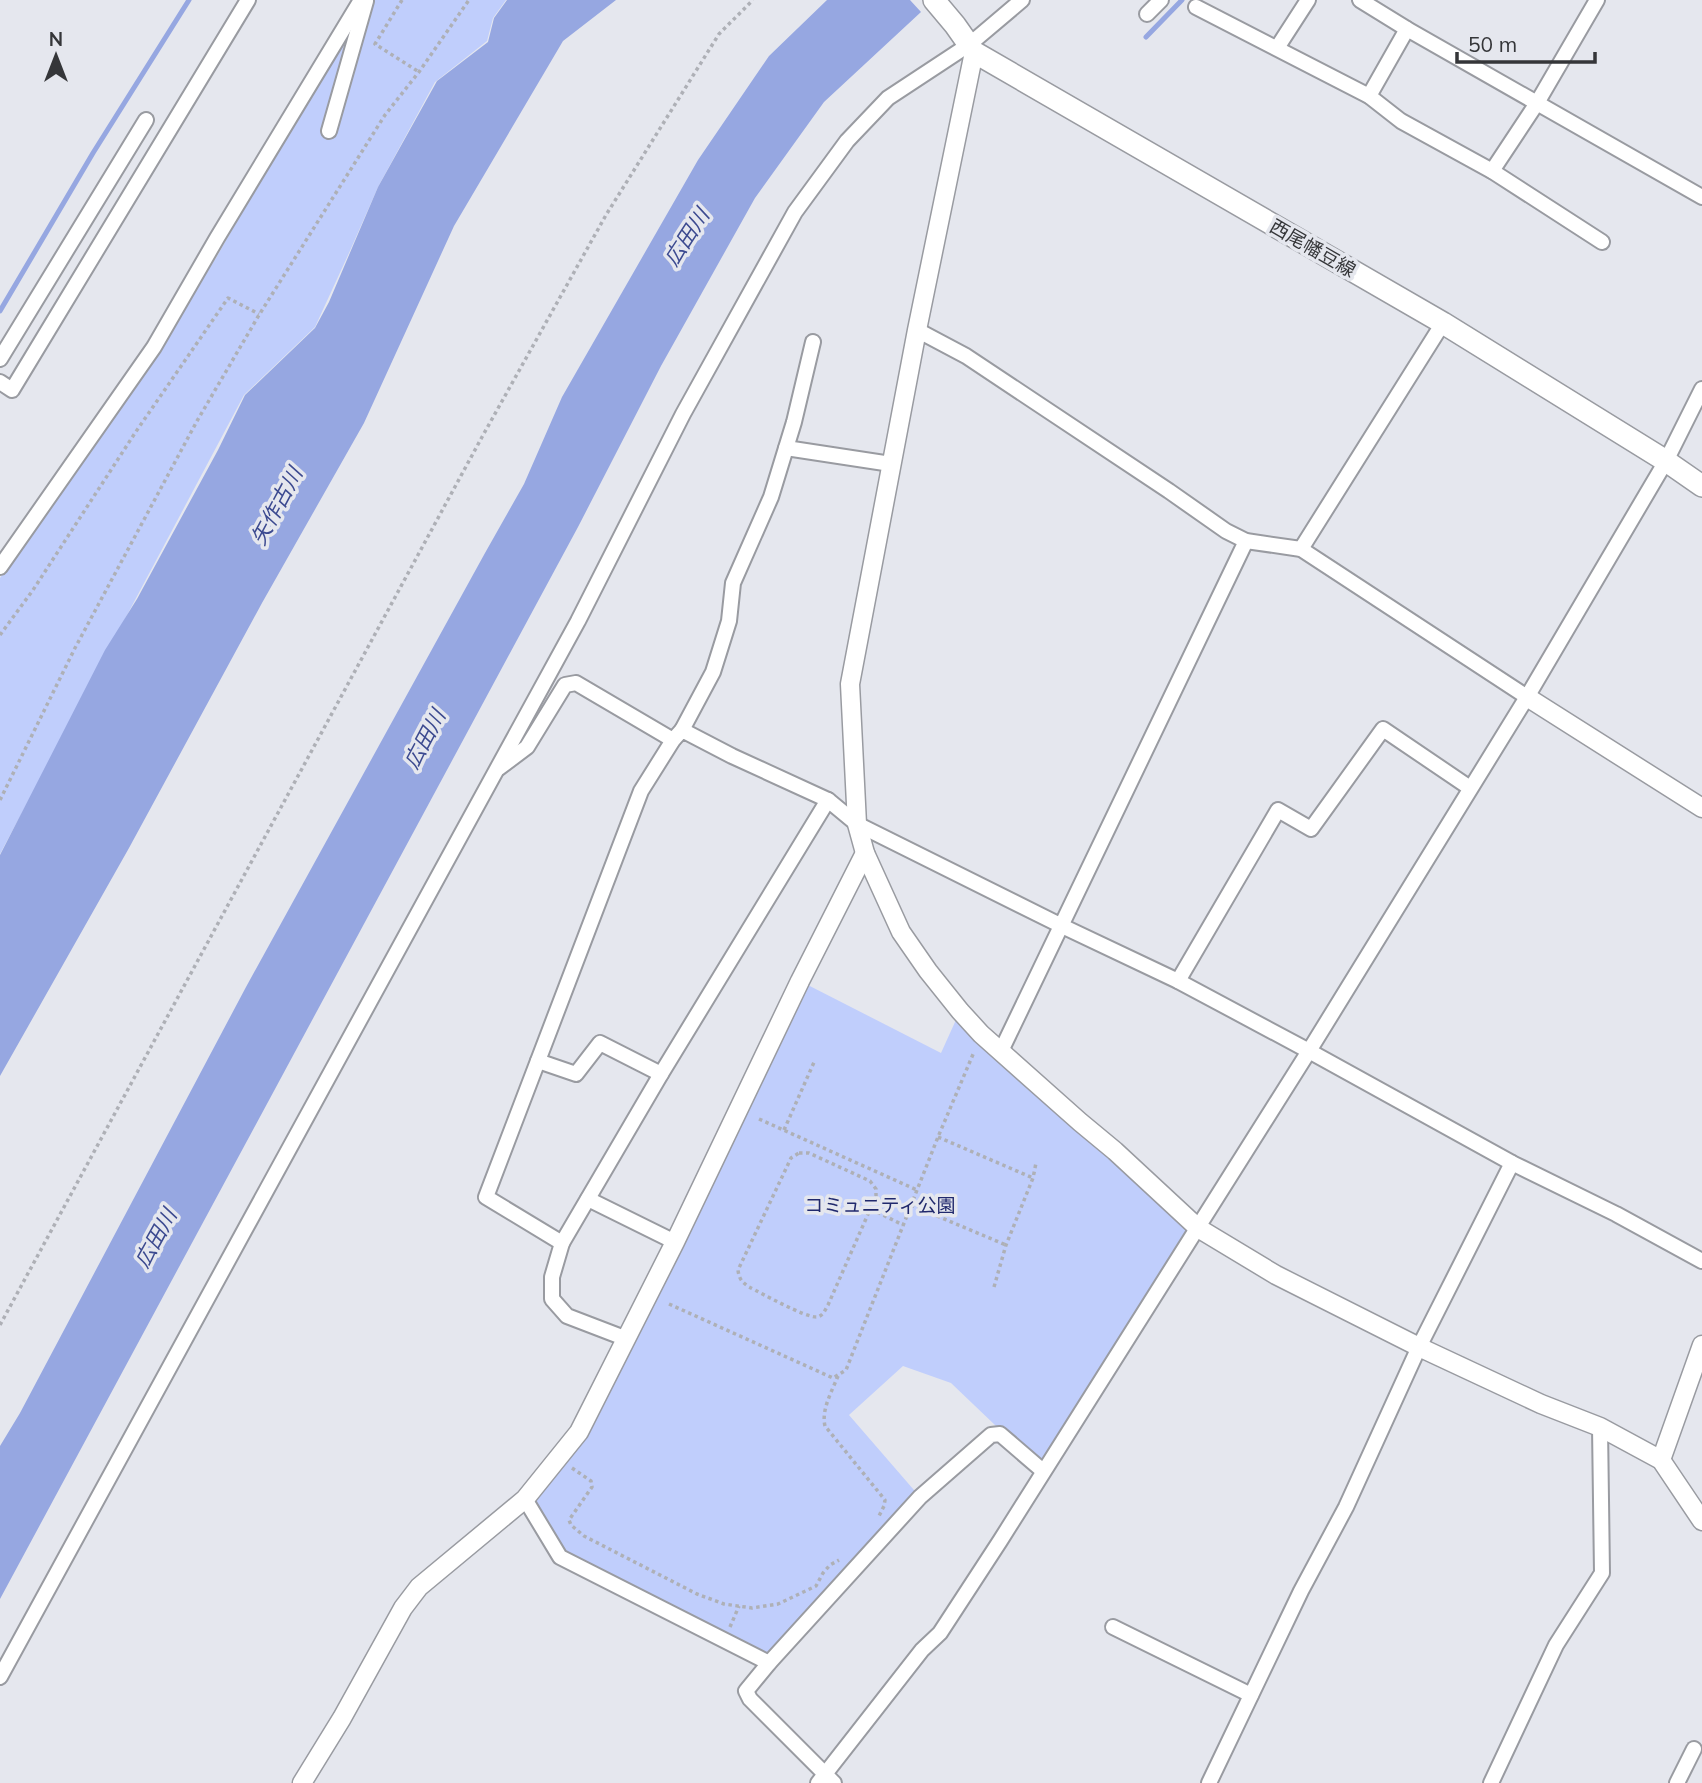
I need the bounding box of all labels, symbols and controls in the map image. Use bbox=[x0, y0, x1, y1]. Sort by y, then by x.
north arrow bbox=[21, 21, 91, 91]
scale bar bbox=[1457, 21, 1595, 65]
text: N bbox=[49, 27, 63, 51]
text: 50 m bbox=[1468, 31, 1517, 57]
water label: 広田川 bbox=[658, 202, 715, 270]
street label: 西尾幡豆線 bbox=[1266, 214, 1360, 282]
water label: 矢作古川 bbox=[245, 461, 308, 549]
water label: 広田川 bbox=[398, 703, 451, 773]
park label: コミュニティ公園 bbox=[805, 1193, 955, 1217]
water label: 広田川 bbox=[128, 1202, 183, 1272]

